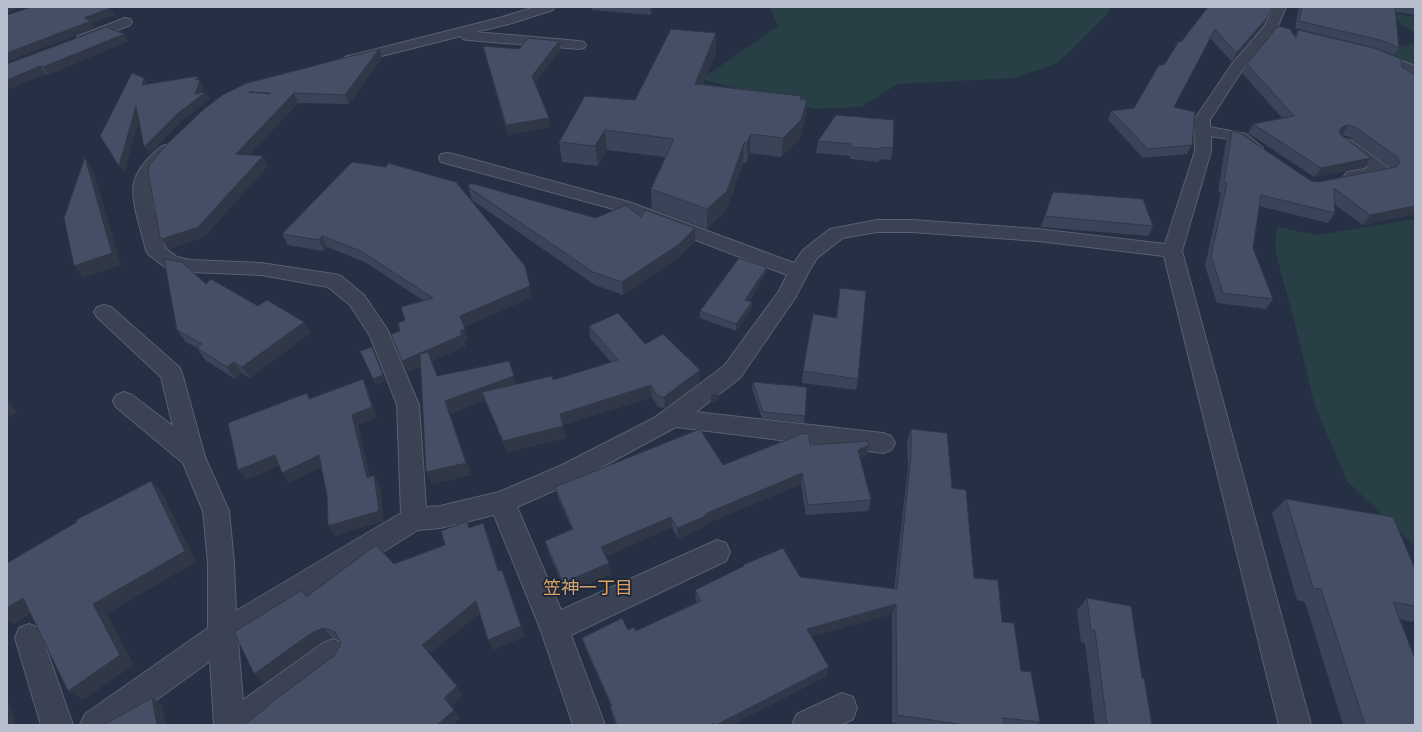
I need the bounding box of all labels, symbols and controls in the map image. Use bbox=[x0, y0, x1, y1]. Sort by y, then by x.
district label: 笠神一丁目 bbox=[543, 574, 633, 601]

